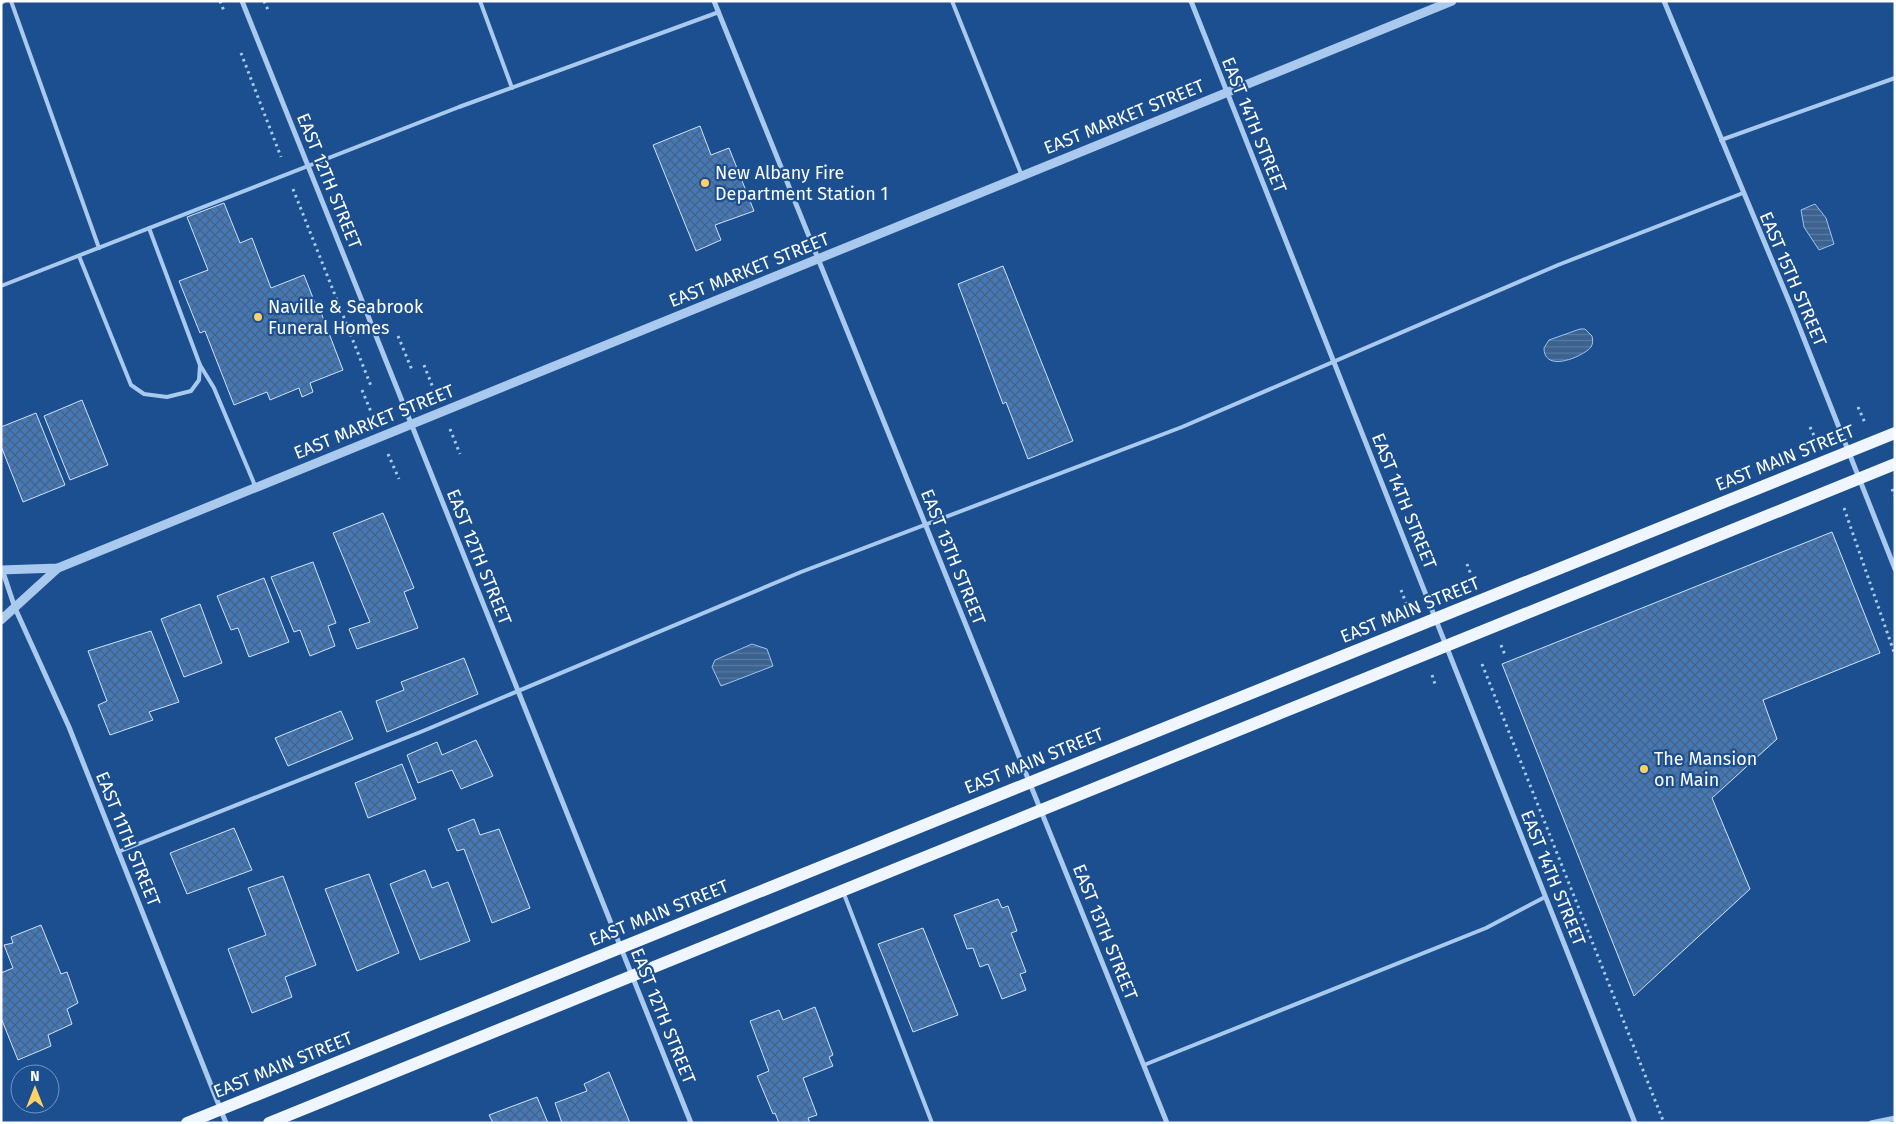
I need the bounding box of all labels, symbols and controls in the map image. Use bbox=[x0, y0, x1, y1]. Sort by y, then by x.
street label: EAST 14TH STREET bbox=[1217, 54, 1292, 197]
street label: EAST MARKET STREET bbox=[1041, 74, 1208, 159]
street label: EAST 12TH STREET bbox=[292, 110, 366, 253]
place label: New Albany Fire Department Station 1 bbox=[715, 162, 888, 205]
marker: New Albany Fire Department Station 1 bbox=[699, 177, 711, 189]
street label: EAST 15TH STREET bbox=[1755, 208, 1832, 350]
street label: EAST MARKET STREET bbox=[666, 227, 833, 312]
place label: Naville & Seabrook Funeral Homes bbox=[268, 296, 424, 339]
marker: Naville & Seabrook Funeral Homes bbox=[252, 311, 264, 323]
street label: EAST MARKET STREET bbox=[291, 379, 458, 464]
street label: EAST MAIN STREET bbox=[1712, 420, 1859, 496]
street label: EAST 14TH STREET bbox=[1367, 430, 1442, 573]
street label: EAST 12TH STREET bbox=[442, 486, 516, 629]
street label: EAST 13TH STREET bbox=[916, 486, 990, 629]
street label: EAST MAIN STREET bbox=[1337, 572, 1484, 648]
street label: EAST MAIN STREET bbox=[961, 723, 1108, 799]
place label: The Mansion on Main bbox=[1654, 748, 1757, 791]
marker: The Mansion on Main bbox=[1638, 763, 1650, 775]
street label: EAST 11TH STREET bbox=[91, 768, 165, 910]
street label: EAST 14TH STREET bbox=[1516, 807, 1591, 950]
street label: EAST 13TH STREET bbox=[1068, 861, 1142, 1004]
street label: EAST MAIN STREET bbox=[586, 875, 733, 951]
street label: EAST 12TH STREET bbox=[626, 945, 700, 1088]
street label: EAST MAIN STREET bbox=[210, 1027, 357, 1103]
north arrow bbox=[10, 1064, 60, 1114]
text: N bbox=[30, 1068, 40, 1085]

